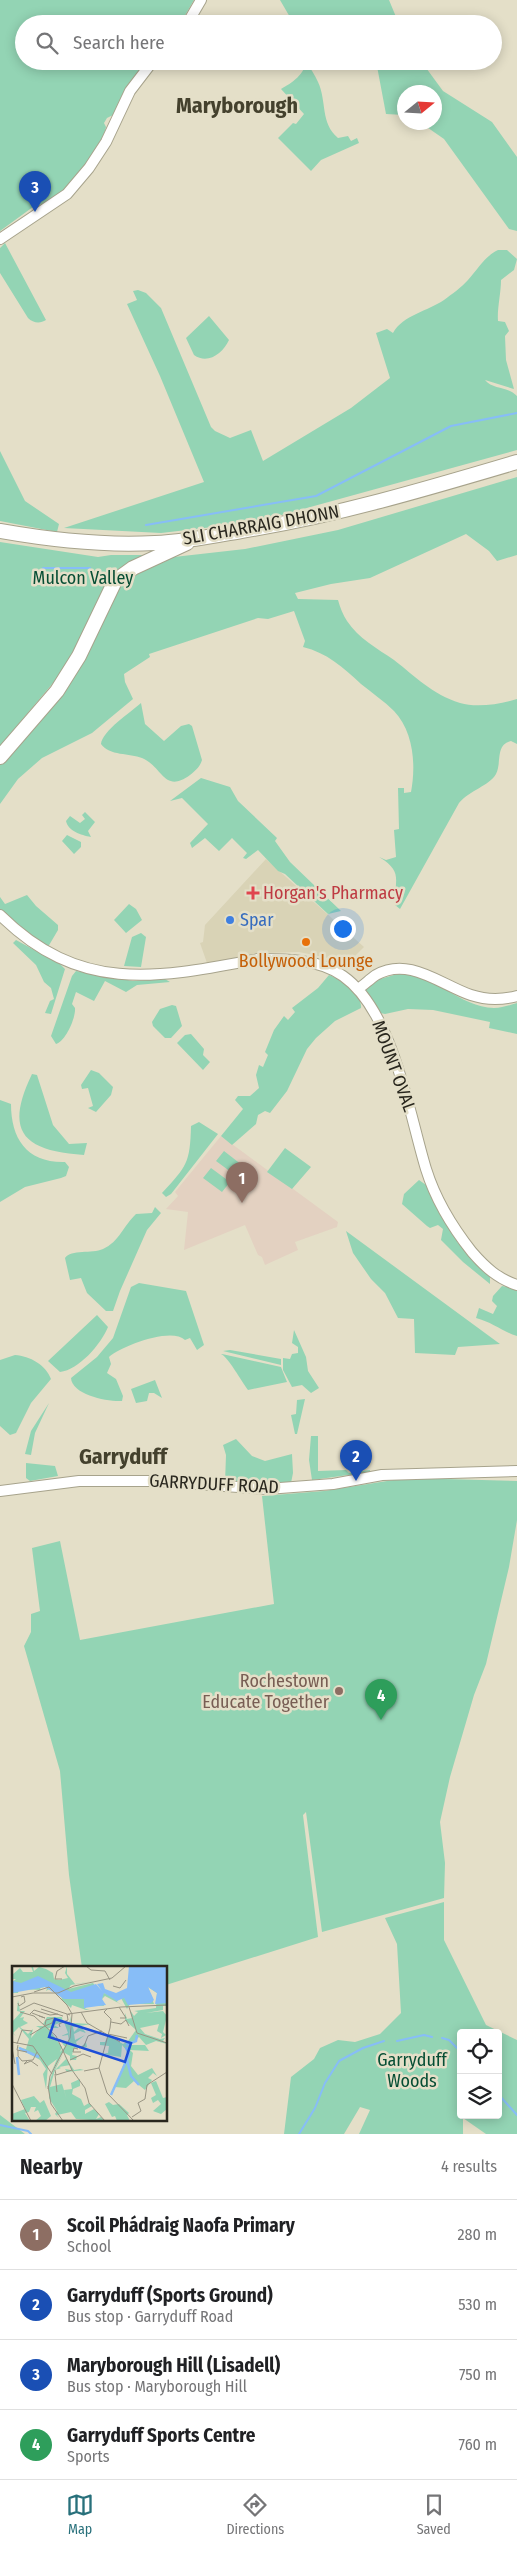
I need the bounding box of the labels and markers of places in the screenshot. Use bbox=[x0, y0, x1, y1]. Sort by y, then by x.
pin: 3 bbox=[19, 171, 51, 212]
place label: Horgan's Pharmacy bbox=[263, 882, 403, 904]
marker: Horgan's Pharmacy bbox=[247, 887, 259, 899]
place label: Spar bbox=[240, 909, 274, 931]
marker: Spar bbox=[224, 914, 236, 926]
marker: Bollywood Lounge bbox=[300, 936, 312, 948]
place label: Bollywood Lounge bbox=[239, 950, 373, 972]
pin: 1 bbox=[226, 1162, 258, 1203]
pin: 2 bbox=[340, 1440, 372, 1481]
place label: Rochestown Educate Together bbox=[202, 1670, 330, 1713]
pin: 4 bbox=[365, 1679, 397, 1720]
marker: Rochestown Educate Together bbox=[333, 1685, 345, 1697]

